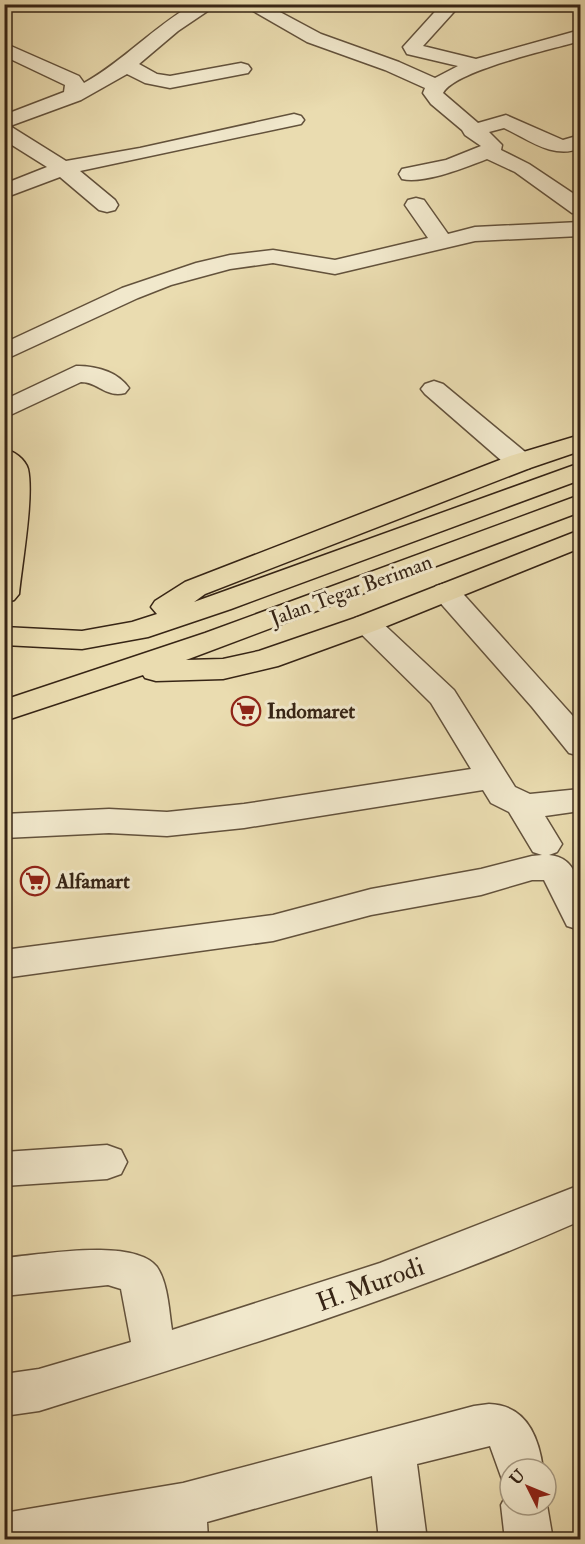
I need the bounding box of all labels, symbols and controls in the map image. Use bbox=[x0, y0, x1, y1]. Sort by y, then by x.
street label: Jalan Tegar Beriman bbox=[265, 549, 436, 633]
supermarket icon: Indomaret bbox=[230, 695, 262, 727]
place label: Indomaret bbox=[267, 698, 355, 725]
supermarket icon: Alfamart bbox=[19, 865, 51, 897]
place label: Alfamart bbox=[55, 868, 130, 895]
street label: H. Murodi bbox=[312, 1251, 428, 1319]
north arrow bbox=[498, 1457, 558, 1517]
text: U bbox=[506, 1465, 530, 1489]

